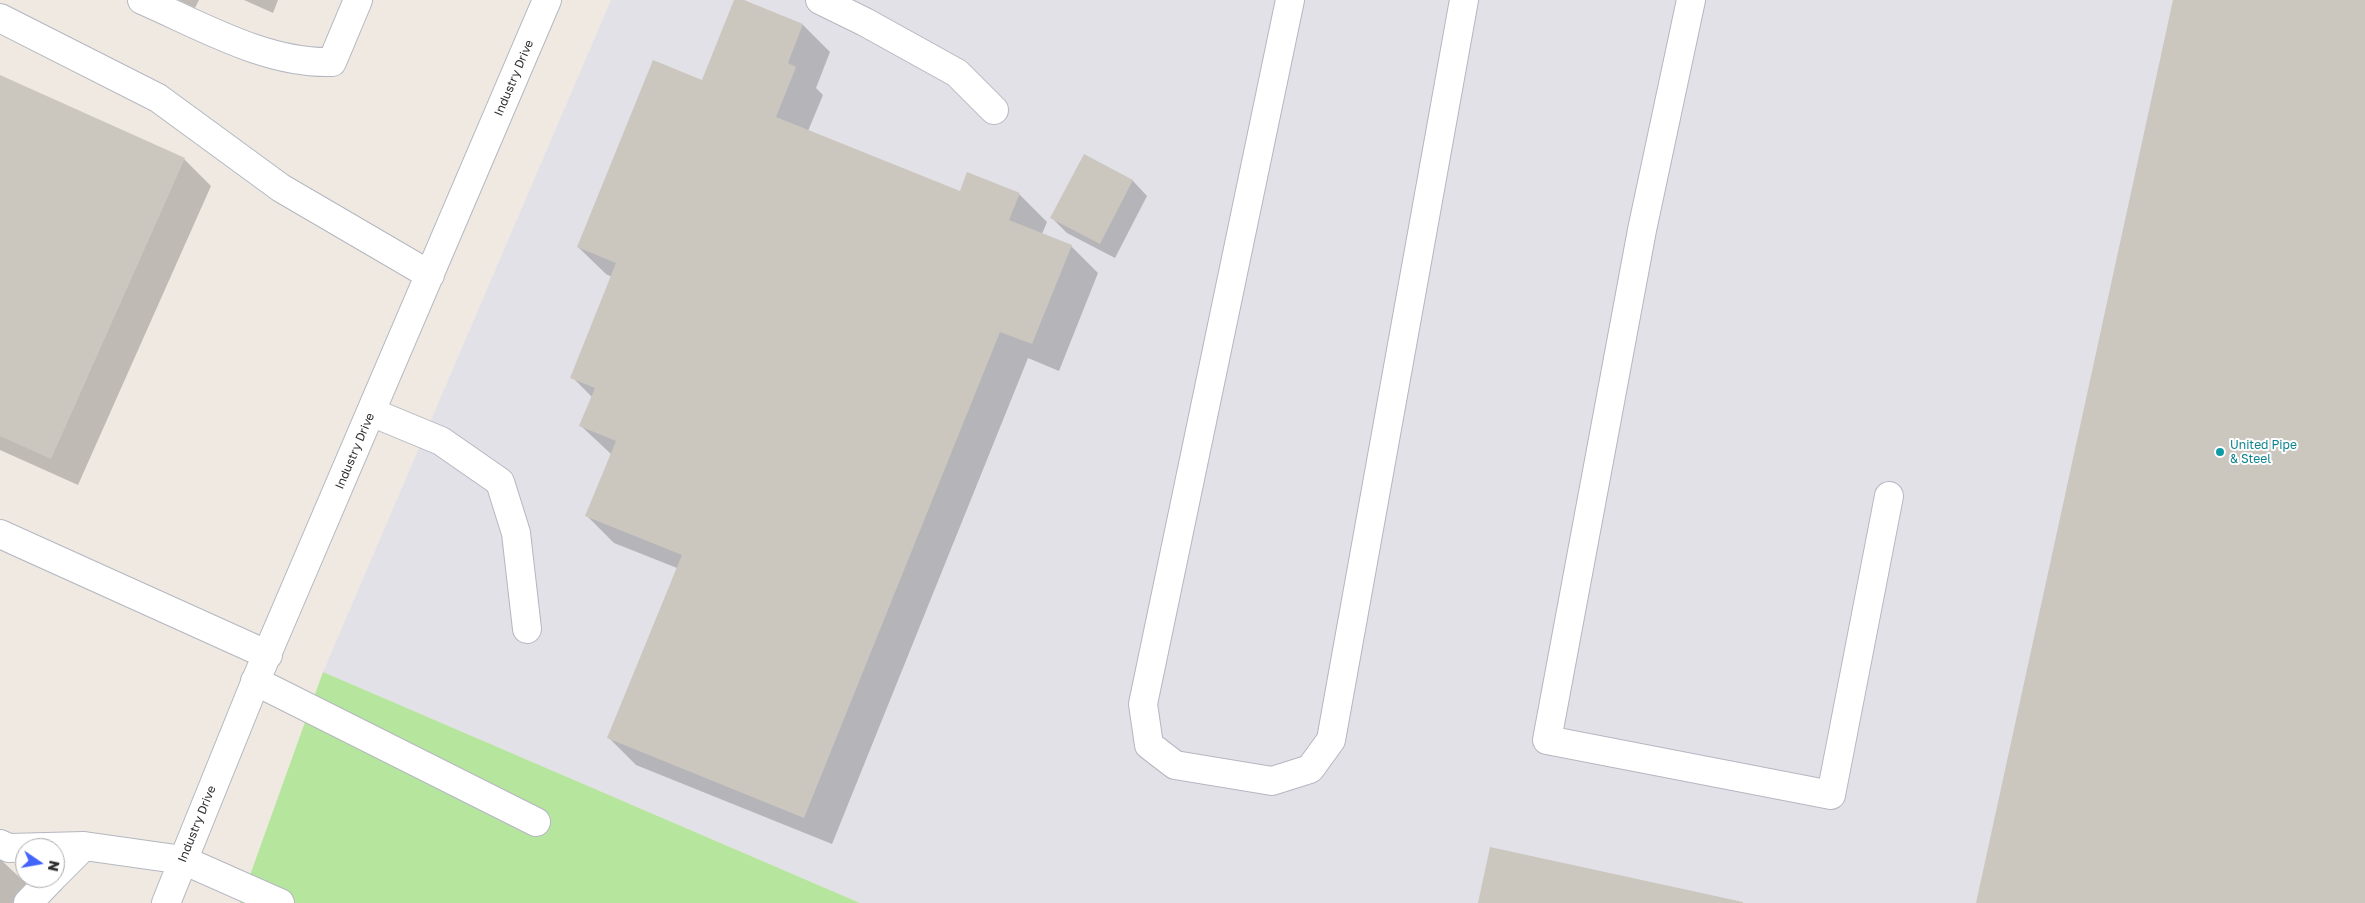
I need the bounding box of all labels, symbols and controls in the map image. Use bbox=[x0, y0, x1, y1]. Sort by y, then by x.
street label: Industry Drive bbox=[491, 38, 537, 118]
street label: Industry Drive bbox=[332, 411, 378, 491]
place label: United Pipe & Steel bbox=[2230, 438, 2297, 466]
marker: United Pipe & Steel bbox=[2214, 446, 2226, 458]
street label: Industry Drive bbox=[175, 784, 219, 864]
north arrow bbox=[15, 838, 65, 888]
text: N bbox=[45, 859, 64, 873]

